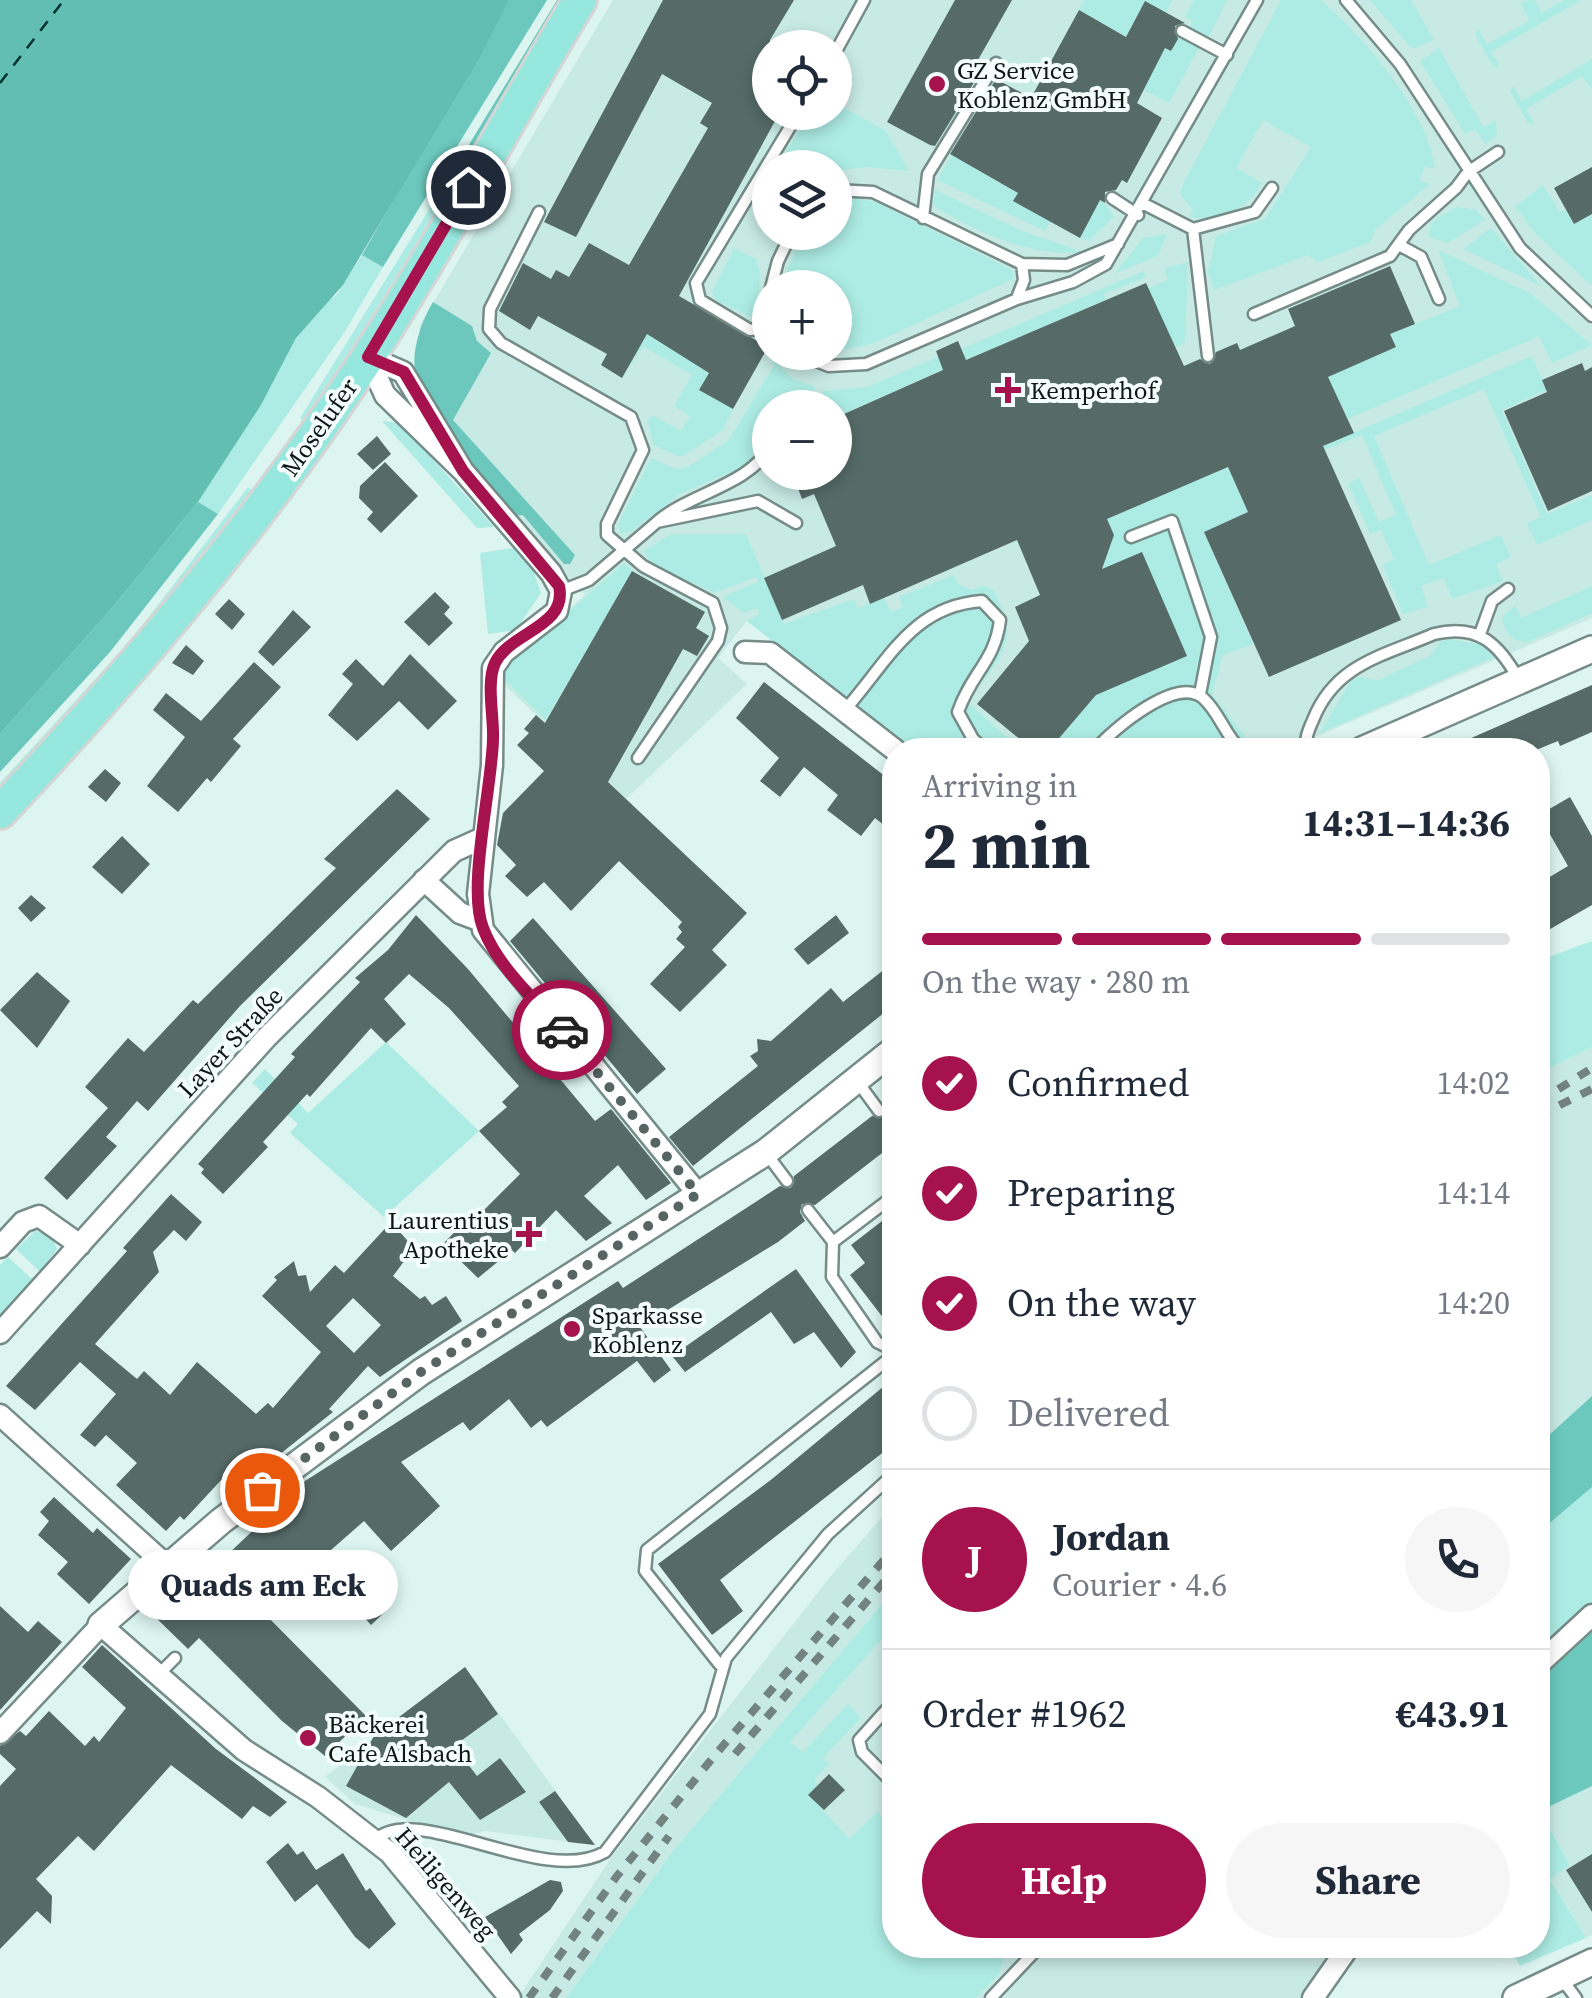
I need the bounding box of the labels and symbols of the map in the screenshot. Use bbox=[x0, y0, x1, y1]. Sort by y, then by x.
place label: GZ Service Koblenz GmbH bbox=[957, 53, 1127, 116]
marker: GZ Service Koblenz GmbH bbox=[926, 73, 948, 95]
pin bbox=[426, 145, 511, 230]
street label: Moselufer bbox=[273, 371, 365, 483]
place label: Kemperhof bbox=[1030, 373, 1158, 407]
marker: Kemperhof bbox=[995, 377, 1021, 403]
street label: Layer Straße bbox=[170, 979, 290, 1105]
courier bbox=[512, 980, 612, 1080]
place label: Laurentius Apotheke bbox=[388, 1203, 509, 1266]
marker: Laurentius Apotheke bbox=[518, 1223, 540, 1245]
place label: Sparkasse Koblenz bbox=[592, 1298, 703, 1361]
marker: Sparkasse Koblenz bbox=[561, 1318, 583, 1340]
pin bbox=[220, 1448, 305, 1533]
callout: Quads am Eck bbox=[127, 1550, 397, 1620]
place label: Bäckerei Cafe Alsbach bbox=[328, 1707, 472, 1770]
marker: Bäckerei Cafe Alsbach bbox=[297, 1727, 319, 1749]
street label: Heiligenweg bbox=[388, 1820, 504, 1946]

